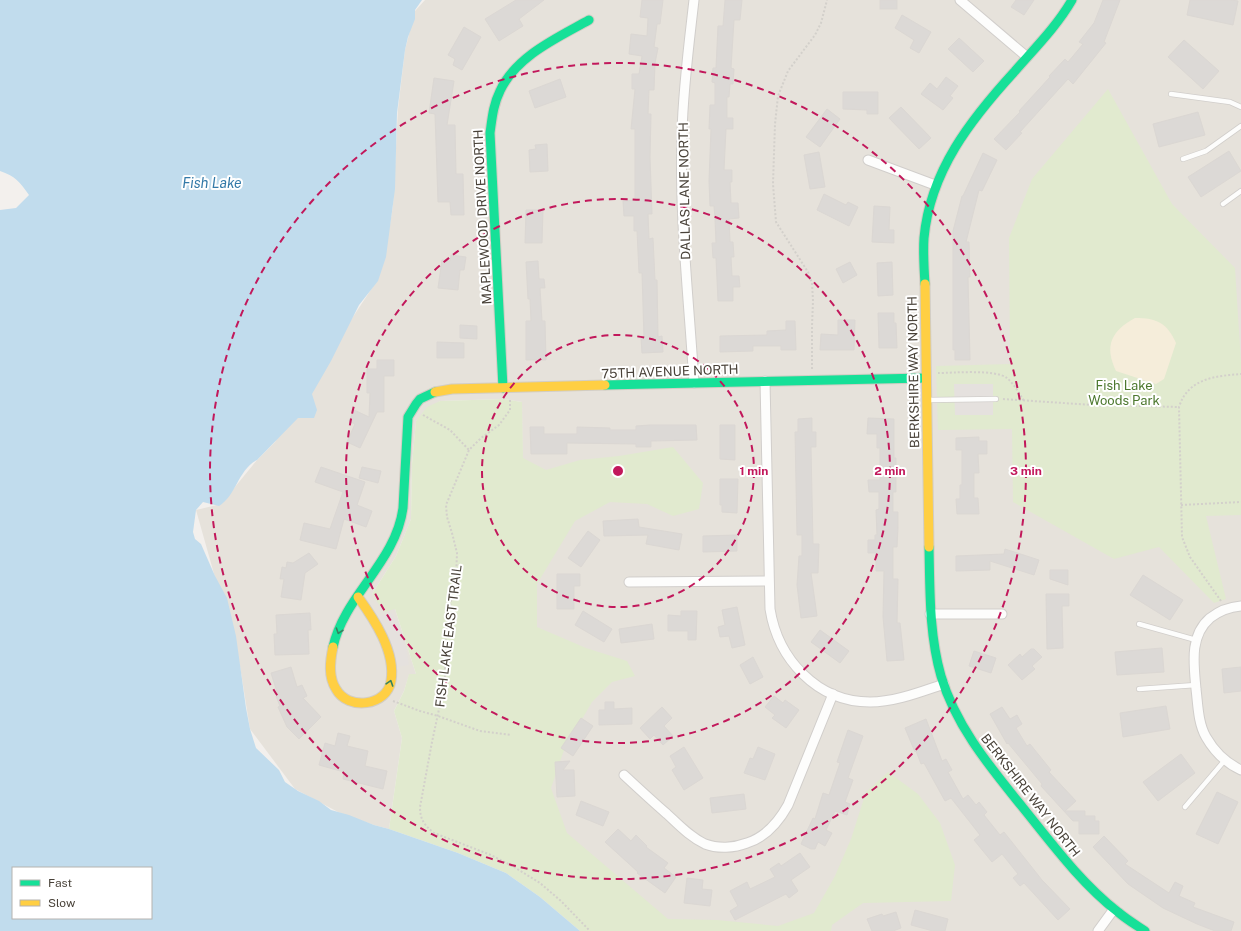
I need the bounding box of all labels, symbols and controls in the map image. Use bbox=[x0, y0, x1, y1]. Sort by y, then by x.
street label: DALLAS LANE NORTH bbox=[676, 122, 693, 260]
street label: MAPLEWOOD DRIVE NORTH bbox=[470, 129, 495, 305]
water label: Fish Lake bbox=[182, 175, 242, 191]
street label: BERKSHIRE WAY NORTH bbox=[905, 296, 922, 448]
street label: 75TH AVENUE NORTH bbox=[601, 362, 739, 381]
park label: Fish Lake Woods Park bbox=[1088, 378, 1160, 408]
centre of rings bbox=[611, 464, 625, 478]
text: 1 min bbox=[740, 464, 768, 478]
text: 2 min bbox=[874, 464, 906, 478]
text: 3 min bbox=[1010, 464, 1042, 478]
street label: FISH LAKE EAST TRAIL bbox=[432, 564, 465, 708]
one-way arrow bbox=[335, 627, 343, 634]
one-way arrow bbox=[385, 679, 394, 686]
street label: BERKSHIRE WAY NORTH bbox=[978, 731, 1083, 860]
legend bbox=[12, 867, 152, 919]
text: Fast bbox=[48, 876, 73, 890]
text: Slow bbox=[48, 896, 76, 910]

